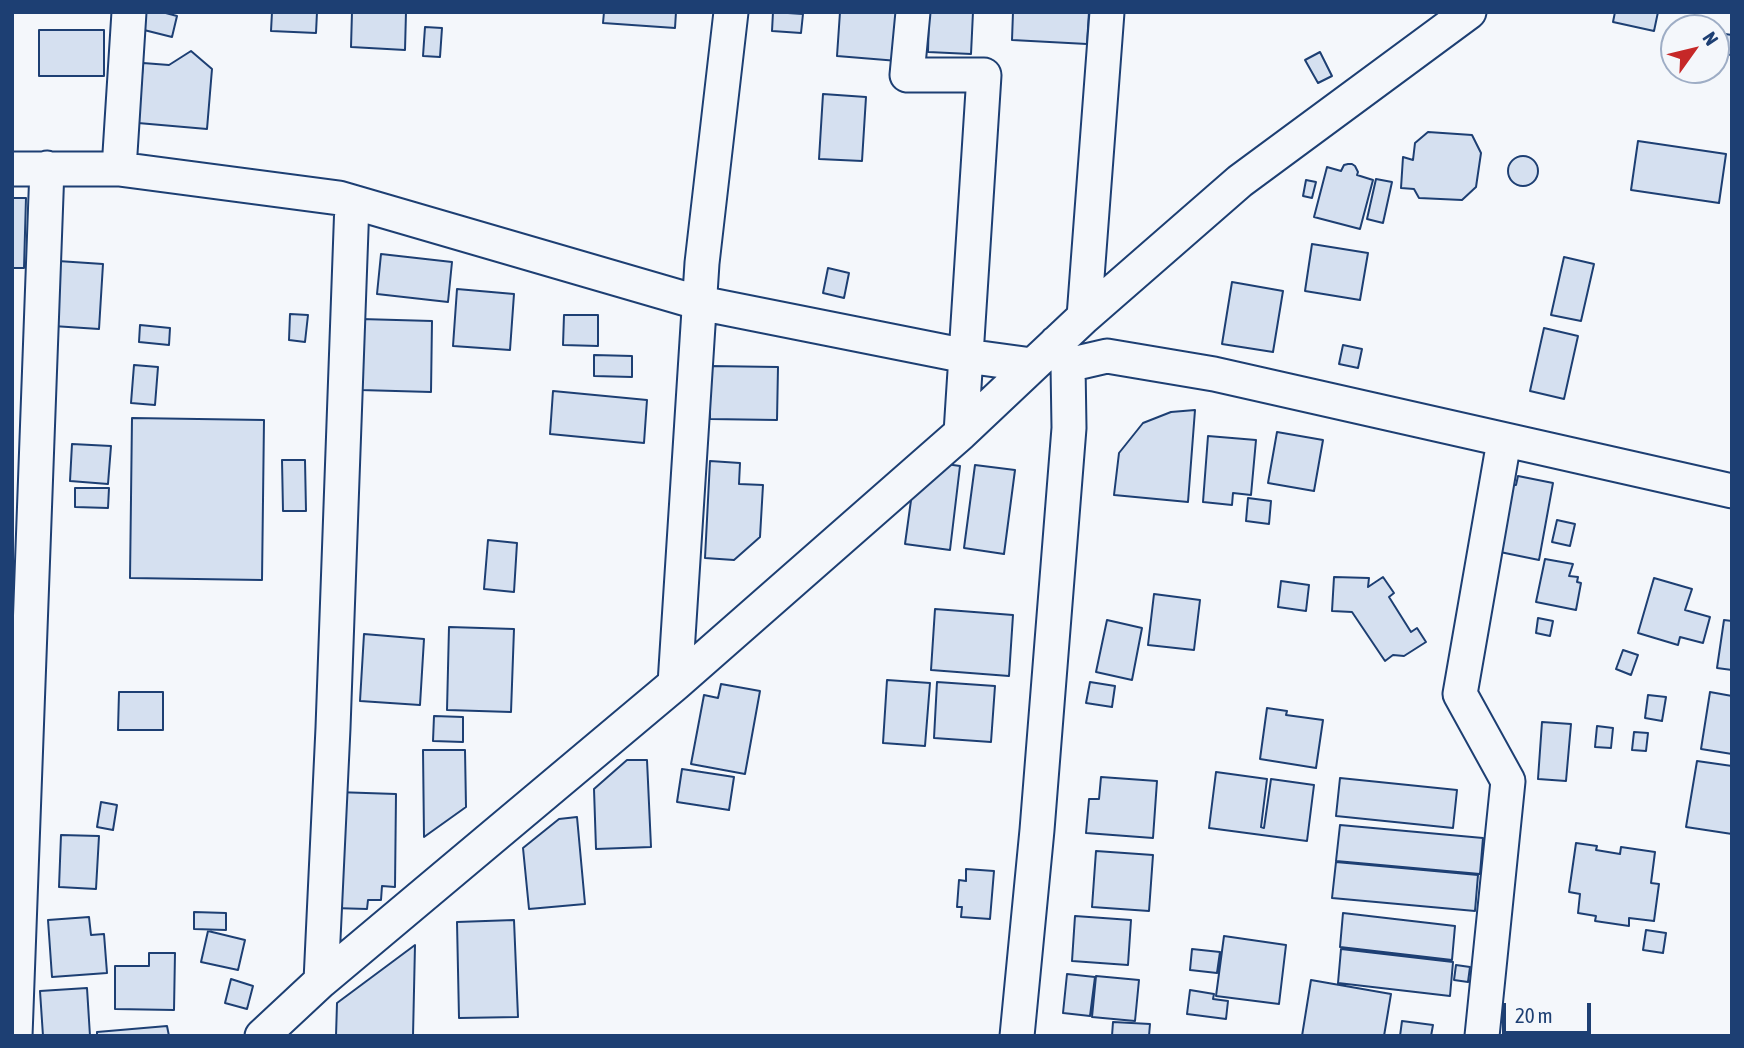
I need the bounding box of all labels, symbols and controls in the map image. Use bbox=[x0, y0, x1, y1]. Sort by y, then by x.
north arrow bbox=[1660, 14, 1730, 84]
text: N bbox=[1698, 28, 1723, 49]
scale bar bbox=[1506, 988, 1595, 1032]
text: 20 m bbox=[1515, 1003, 1553, 1027]

